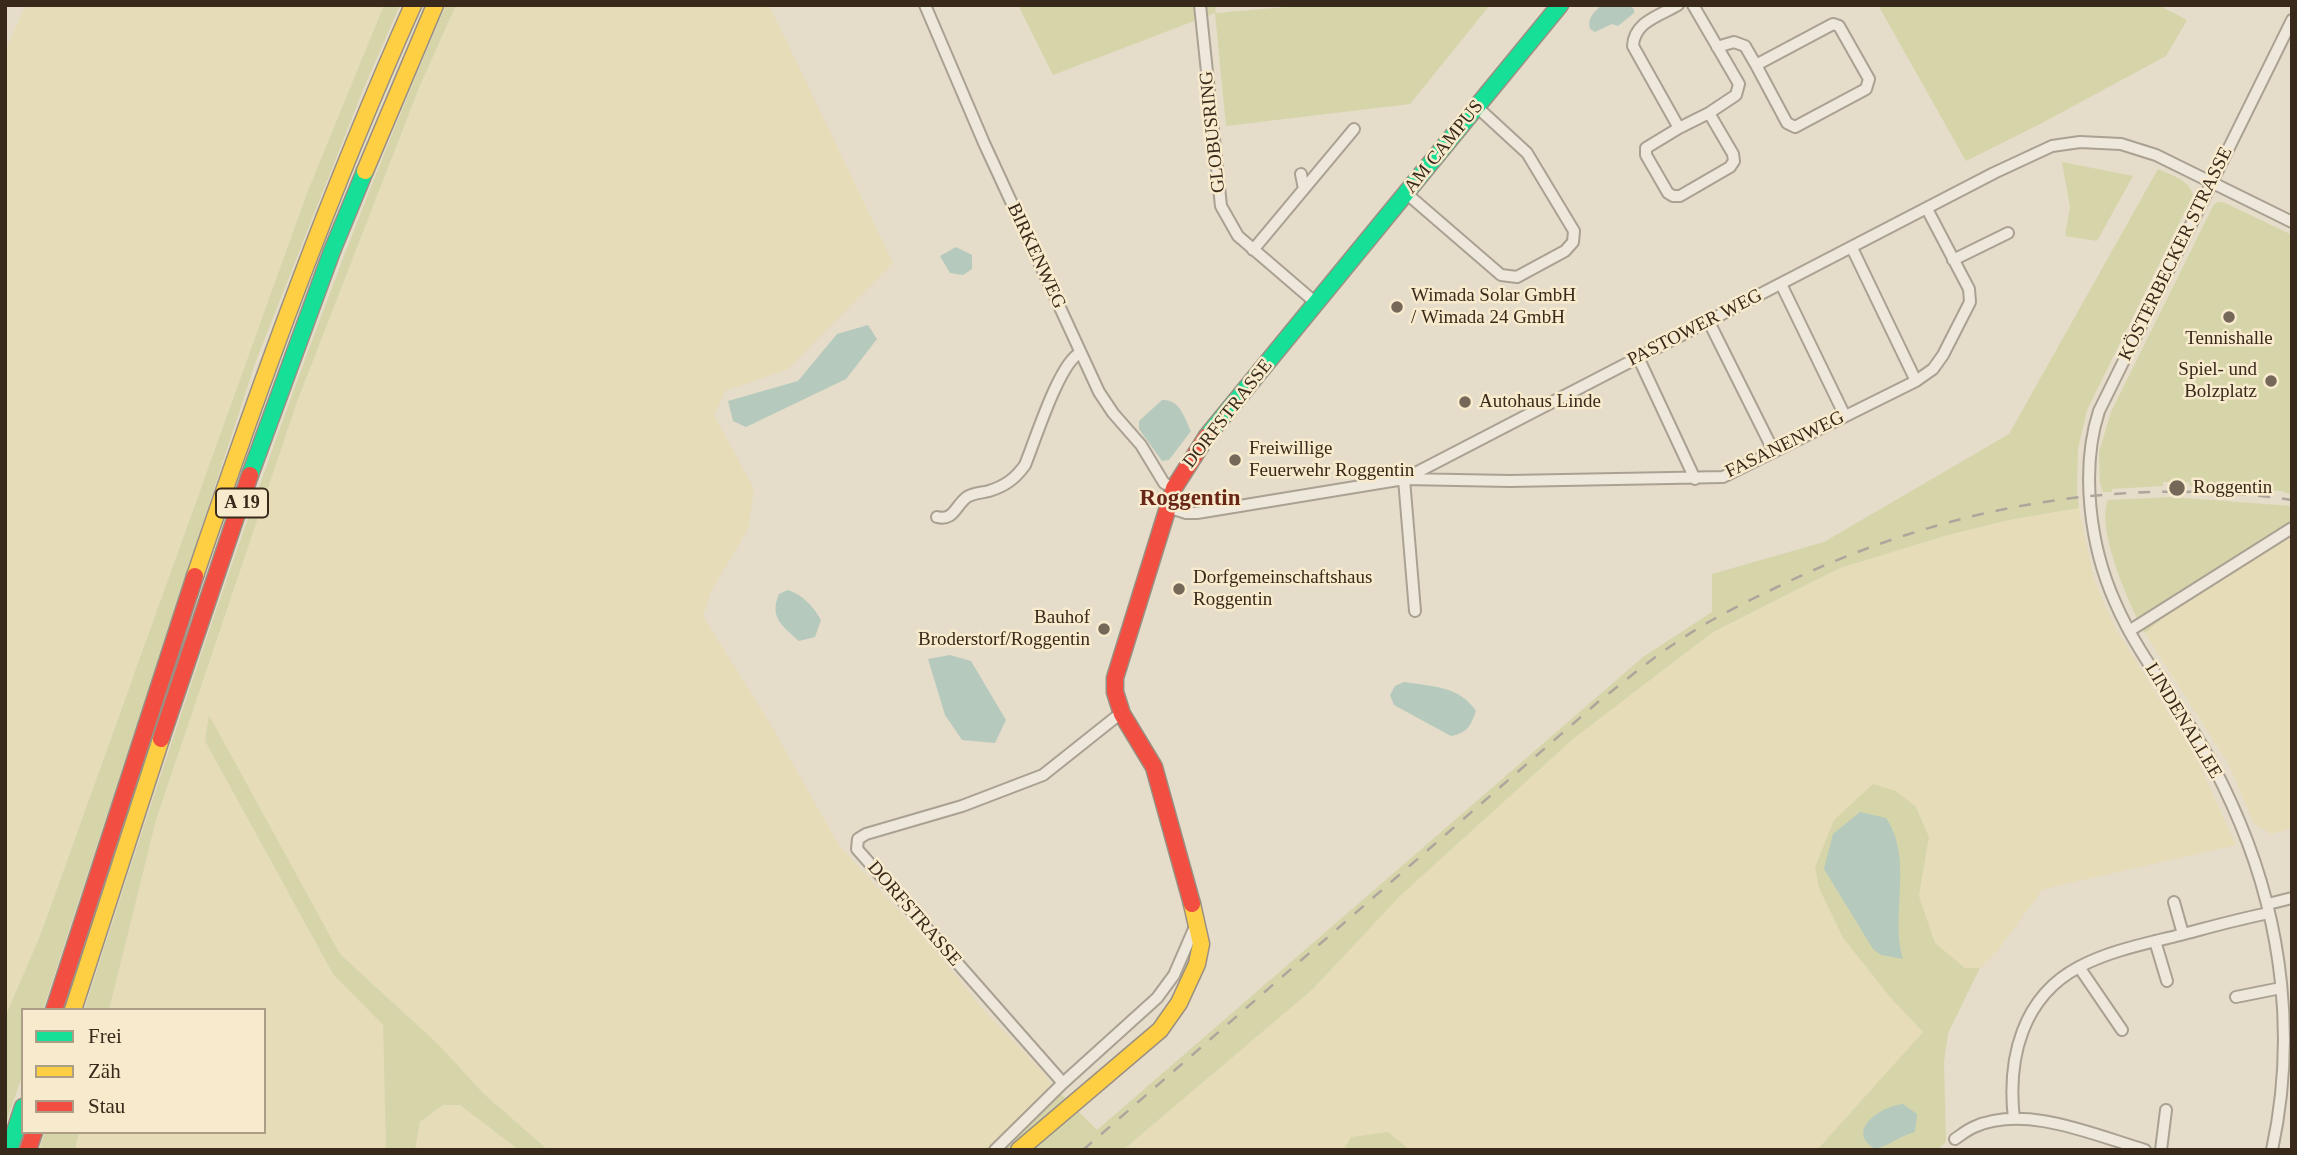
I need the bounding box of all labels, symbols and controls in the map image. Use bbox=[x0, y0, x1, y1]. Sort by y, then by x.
street label: GLOBUSRING bbox=[1195, 70, 1231, 194]
street label: AM CAMPUS bbox=[1399, 96, 1489, 198]
street label: KÖSTERBECKER STRASSE bbox=[2114, 143, 2238, 365]
street label: BIRKENWEG bbox=[1002, 200, 1070, 312]
street label: PASTOWER WEG bbox=[1624, 284, 1766, 372]
place label: Wimada Solar GmbH / Wimada 24 GmbH bbox=[1411, 285, 1576, 329]
marker: Wimada Solar GmbH / Wimada 24 GmbH bbox=[1389, 299, 1405, 315]
marker: Tennishalle bbox=[2221, 309, 2237, 325]
place label: Tennishalle bbox=[2185, 328, 2273, 350]
street label: DORFSTRASSE bbox=[1178, 355, 1278, 473]
place label: Spiel- und Bolzplatz bbox=[2178, 359, 2257, 403]
marker: Spiel- und Bolzplatz bbox=[2263, 373, 2279, 389]
place label: Autohaus Linde bbox=[1479, 391, 1601, 413]
marker: Autohaus Linde bbox=[1457, 394, 1473, 410]
street label: FASANENWEG bbox=[1722, 406, 1848, 484]
place label: Freiwillige Feuerwehr Roggentin bbox=[1249, 438, 1414, 482]
marker: Freiwillige Feuerwehr Roggentin bbox=[1227, 452, 1243, 468]
place label: Roggentin bbox=[2193, 477, 2272, 499]
marker: Roggentin bbox=[2167, 478, 2187, 498]
district label: Roggentin bbox=[1140, 485, 1240, 513]
road number: A 19 bbox=[216, 489, 268, 518]
place label: Dorfgemeinschaftshaus Roggentin bbox=[1193, 567, 1372, 611]
marker: Dorfgemeinschaftshaus Roggentin bbox=[1171, 581, 1187, 597]
place label: Bauhof Broderstorf/Roggentin bbox=[918, 607, 1090, 651]
marker: Bauhof Broderstorf/Roggentin bbox=[1096, 621, 1112, 637]
street label: LINDENALLEE bbox=[2140, 659, 2226, 783]
street label: DORFSTRASSE bbox=[862, 857, 966, 971]
legend bbox=[21, 1008, 266, 1134]
text: Frei bbox=[88, 1024, 122, 1048]
text: Zäh bbox=[88, 1059, 121, 1083]
text: Stau bbox=[88, 1094, 125, 1118]

